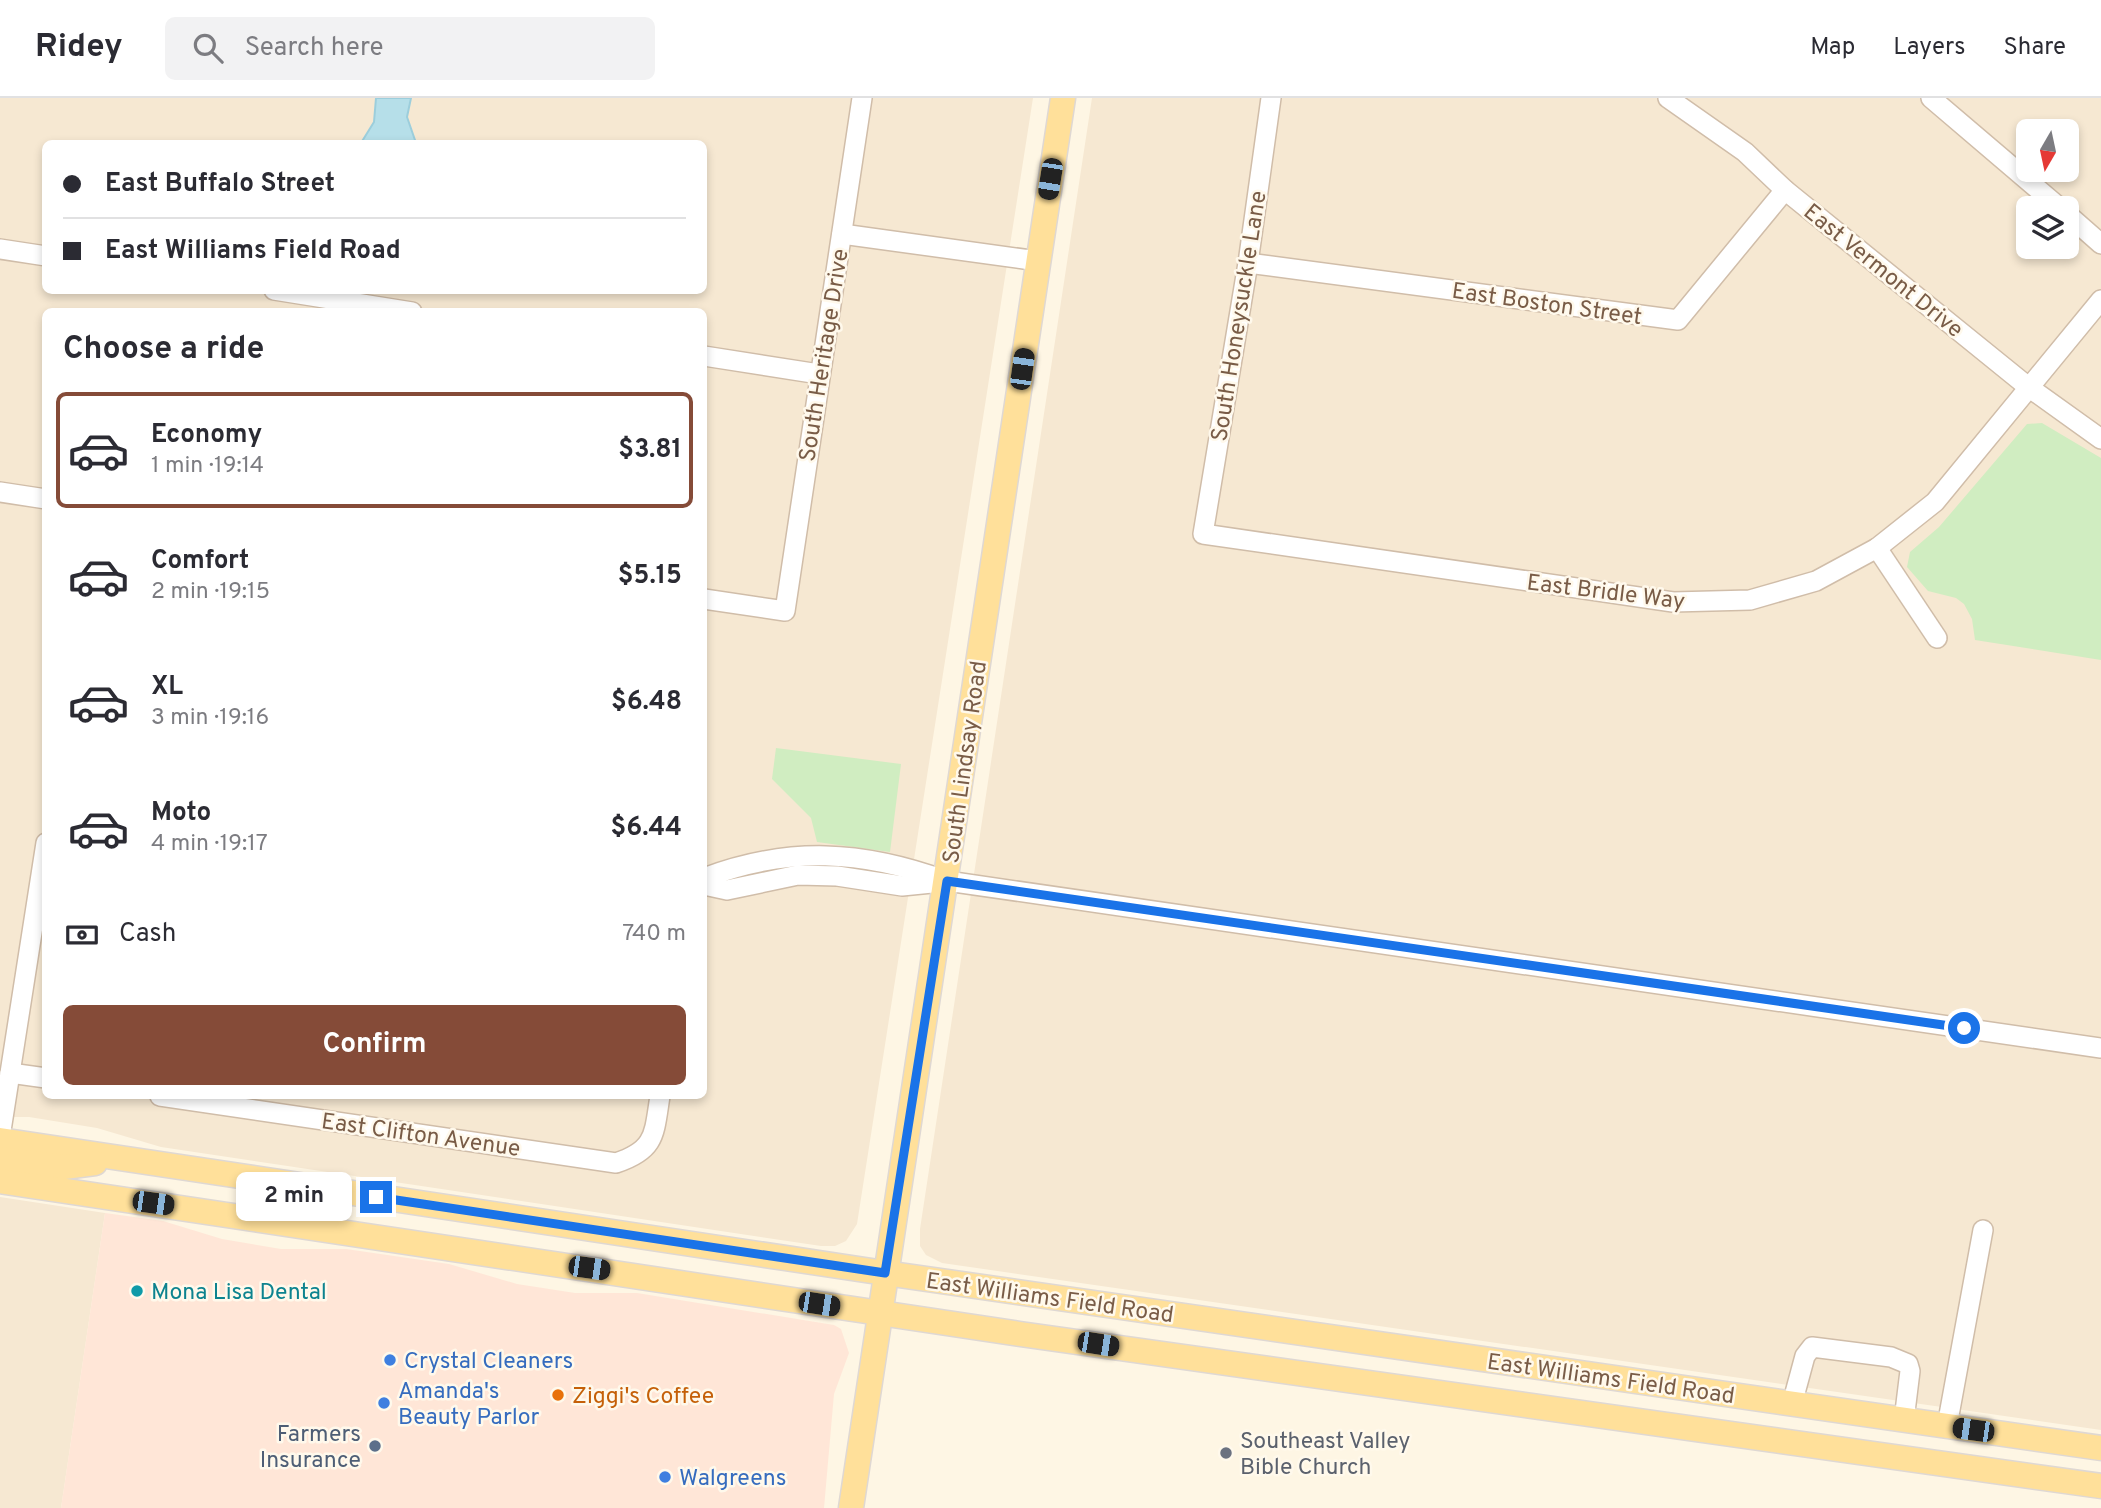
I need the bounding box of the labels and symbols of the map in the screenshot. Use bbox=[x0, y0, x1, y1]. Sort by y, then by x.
north arrow bbox=[2016, 119, 2079, 182]
car bbox=[1037, 157, 1064, 201]
street label: South Honeysuckle Lane bbox=[1206, 189, 1275, 444]
street label: East Vermont Drive bbox=[1797, 199, 1968, 345]
street label: South Heritage Drive bbox=[794, 247, 857, 464]
street label: East Boston Street bbox=[1450, 278, 1644, 333]
car bbox=[1009, 347, 1036, 391]
street label: East Bridle Way bbox=[1525, 569, 1687, 618]
street label: South Lindsay Road bbox=[938, 659, 995, 865]
route start bbox=[1948, 1012, 1980, 1044]
street label: East Clifton Avenue bbox=[319, 1108, 522, 1165]
callout: 2 min bbox=[236, 1172, 352, 1222]
route end bbox=[360, 1181, 392, 1213]
car bbox=[131, 1190, 176, 1216]
car bbox=[567, 1255, 612, 1281]
street label: East Williams Field Road bbox=[924, 1268, 1175, 1331]
place label: Mona Lisa Dental bbox=[151, 1279, 327, 1308]
marker: Mona Lisa Dental bbox=[129, 1283, 145, 1299]
car bbox=[797, 1290, 842, 1318]
car bbox=[1076, 1330, 1121, 1358]
place label: Crystal Cleaners bbox=[404, 1348, 573, 1377]
street label: East Williams Field Road bbox=[1485, 1349, 1736, 1412]
marker: Crystal Cleaners bbox=[382, 1352, 398, 1368]
place label: Amanda's Beauty Parlor bbox=[398, 1378, 539, 1433]
place label: Ziggi's Coffee bbox=[572, 1383, 714, 1412]
marker: Ziggi's Coffee bbox=[550, 1387, 566, 1403]
marker: Amanda's Beauty Parlor bbox=[376, 1395, 392, 1411]
car bbox=[1951, 1417, 1996, 1443]
place label: Farmers Insurance bbox=[260, 1421, 361, 1476]
place label: Southeast Valley Bible Church bbox=[1240, 1428, 1410, 1483]
marker: Farmers Insurance bbox=[367, 1438, 383, 1454]
marker: Southeast Valley Bible Church bbox=[1218, 1445, 1234, 1461]
place label: Walgreens bbox=[679, 1465, 786, 1494]
marker: Walgreens bbox=[657, 1469, 673, 1485]

